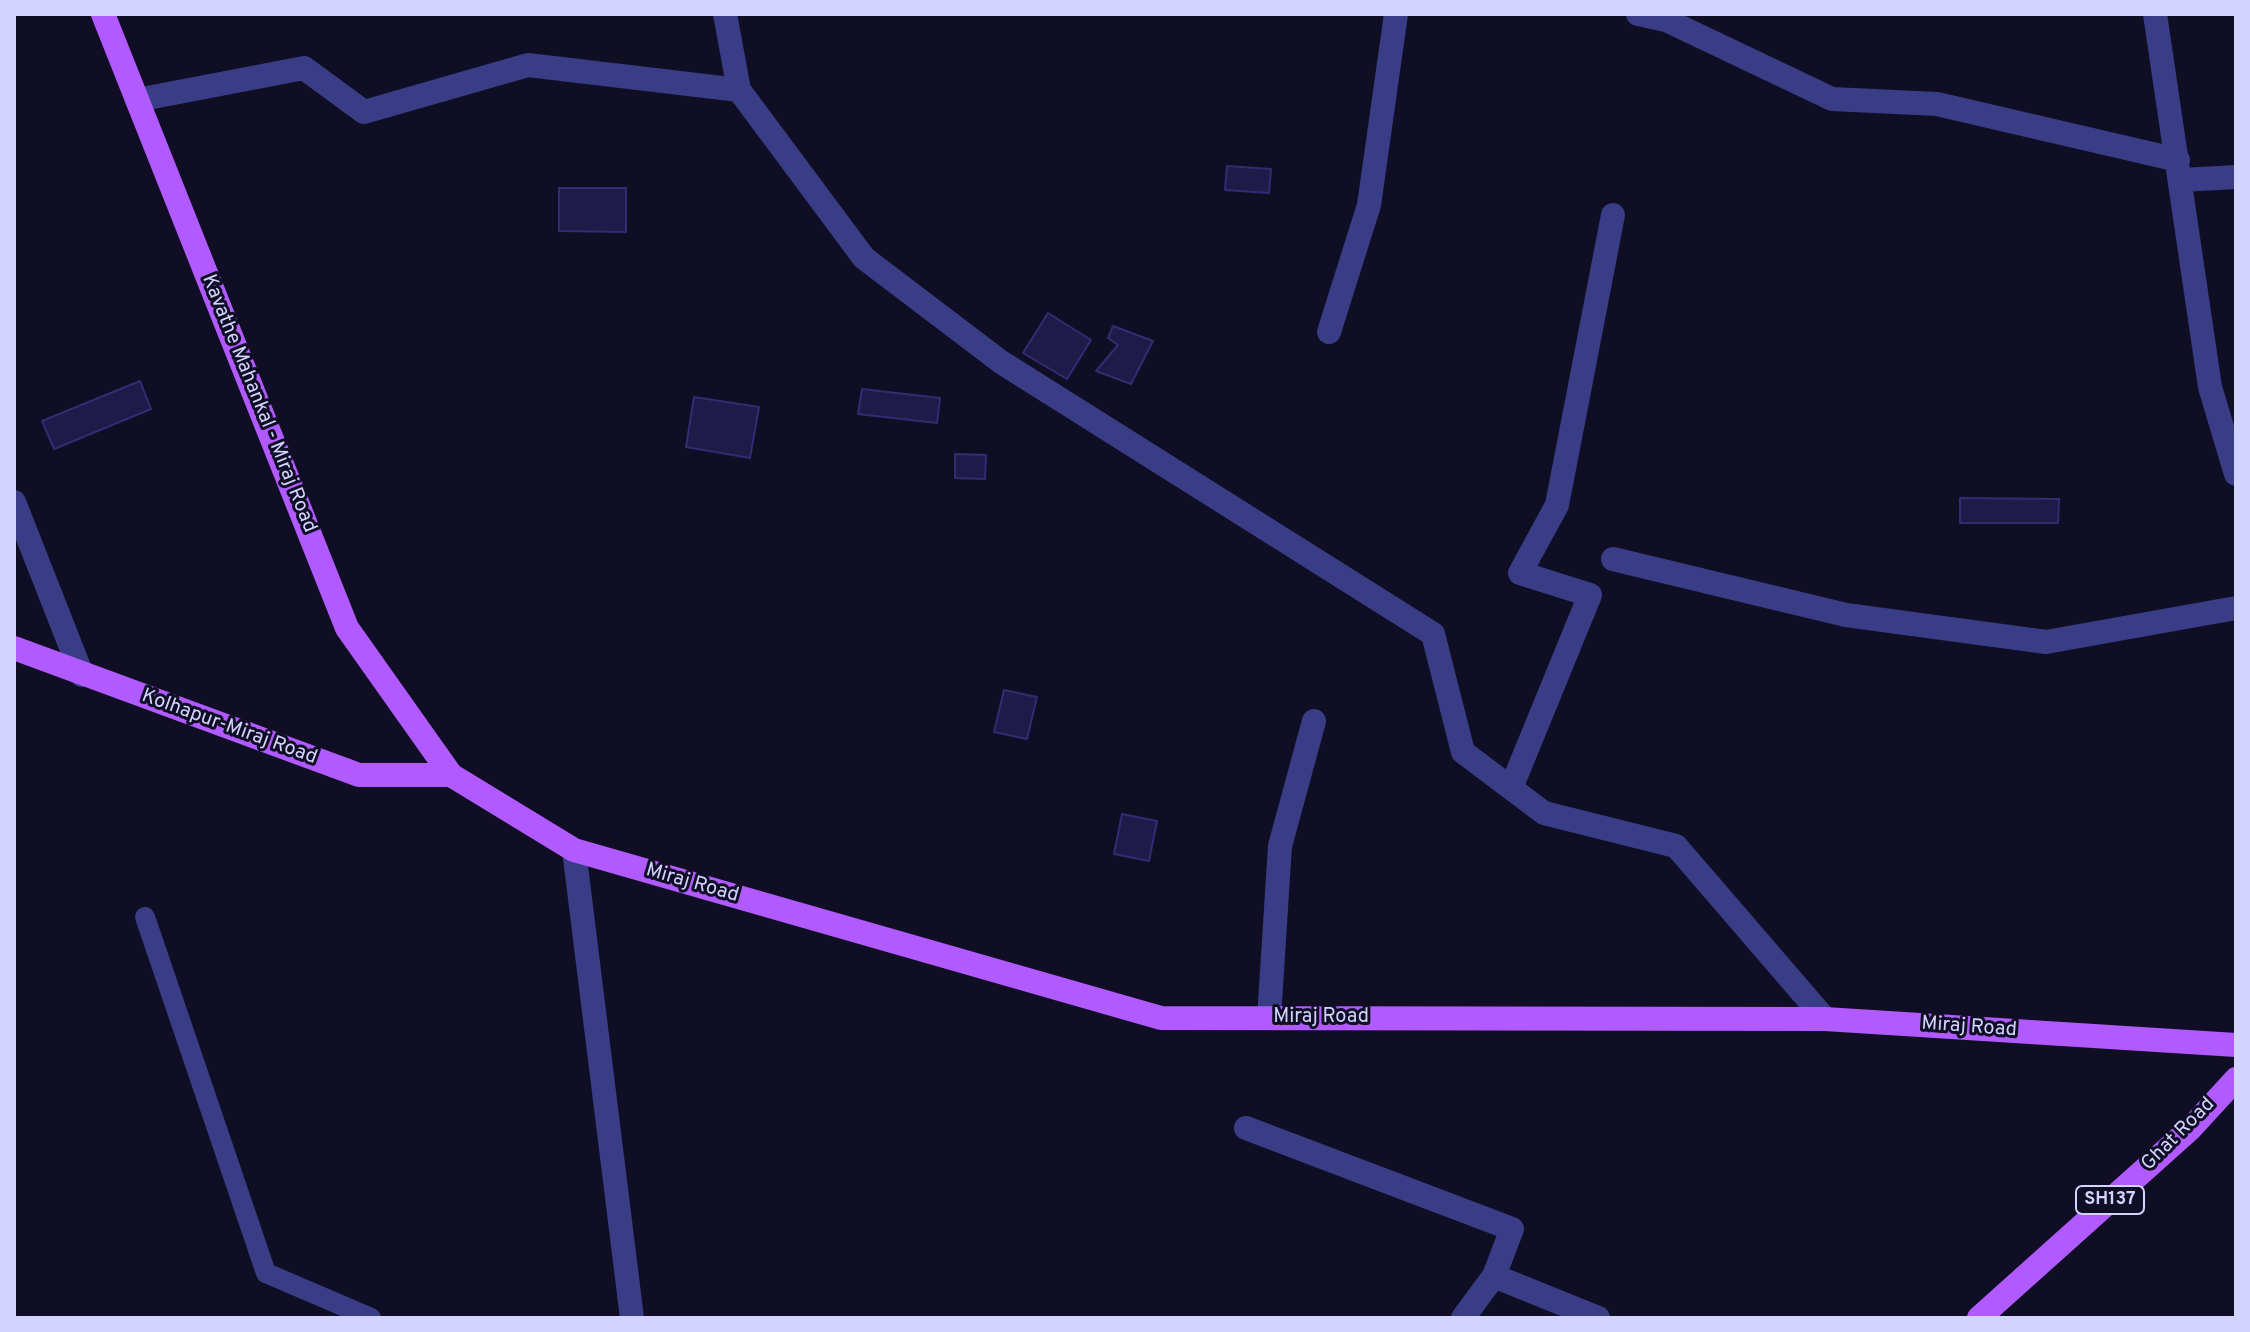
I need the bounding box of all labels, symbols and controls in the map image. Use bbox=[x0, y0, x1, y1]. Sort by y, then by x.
street label: Kavathe Mahankal - Miraj Road bbox=[195, 272, 321, 536]
street label: Kolhapur-Miraj Road bbox=[138, 685, 320, 771]
street label: Miraj Road bbox=[643, 859, 741, 909]
street label: Miraj Road bbox=[1273, 1006, 1369, 1030]
street label: Miraj Road bbox=[1920, 1013, 2018, 1043]
street label: Ghat Road bbox=[2137, 1093, 2221, 1177]
road number: SH137 bbox=[2076, 1186, 2144, 1214]

